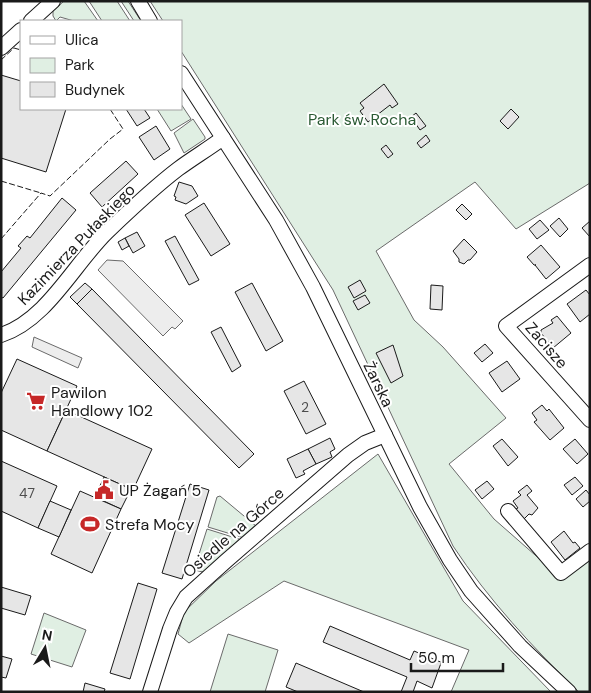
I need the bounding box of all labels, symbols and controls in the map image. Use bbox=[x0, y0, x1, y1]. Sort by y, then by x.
legend bbox=[20, 20, 182, 110]
text: Ulica bbox=[65, 30, 99, 50]
text: Park bbox=[65, 55, 95, 75]
text: Budynek bbox=[65, 80, 126, 100]
park label: Park św. Rocha bbox=[308, 109, 416, 130]
street label: Kazimierza Pułaskiego bbox=[13, 179, 140, 309]
street label: Zacisze bbox=[521, 318, 573, 373]
street label: Żarska bbox=[359, 358, 399, 410]
place label: Pawilon Handlowy 102 bbox=[51, 382, 153, 421]
supermarket icon: Pawilon Handlowy 102 bbox=[25, 390, 47, 412]
house number: 2 bbox=[301, 398, 309, 416]
public building icon: UP Żagań 5 bbox=[93, 479, 115, 501]
place label: UP Żagań 5 bbox=[119, 480, 201, 501]
street label: Osiedle na Górce bbox=[178, 482, 288, 582]
house number: 47 bbox=[19, 484, 35, 502]
sports icon: Strefa Mocy bbox=[79, 513, 101, 535]
place label: Strefa Mocy bbox=[105, 514, 194, 535]
north arrow bbox=[20, 623, 70, 673]
text: N bbox=[41, 625, 54, 645]
scale bar bbox=[411, 640, 504, 672]
text: 50 m bbox=[418, 648, 455, 668]

